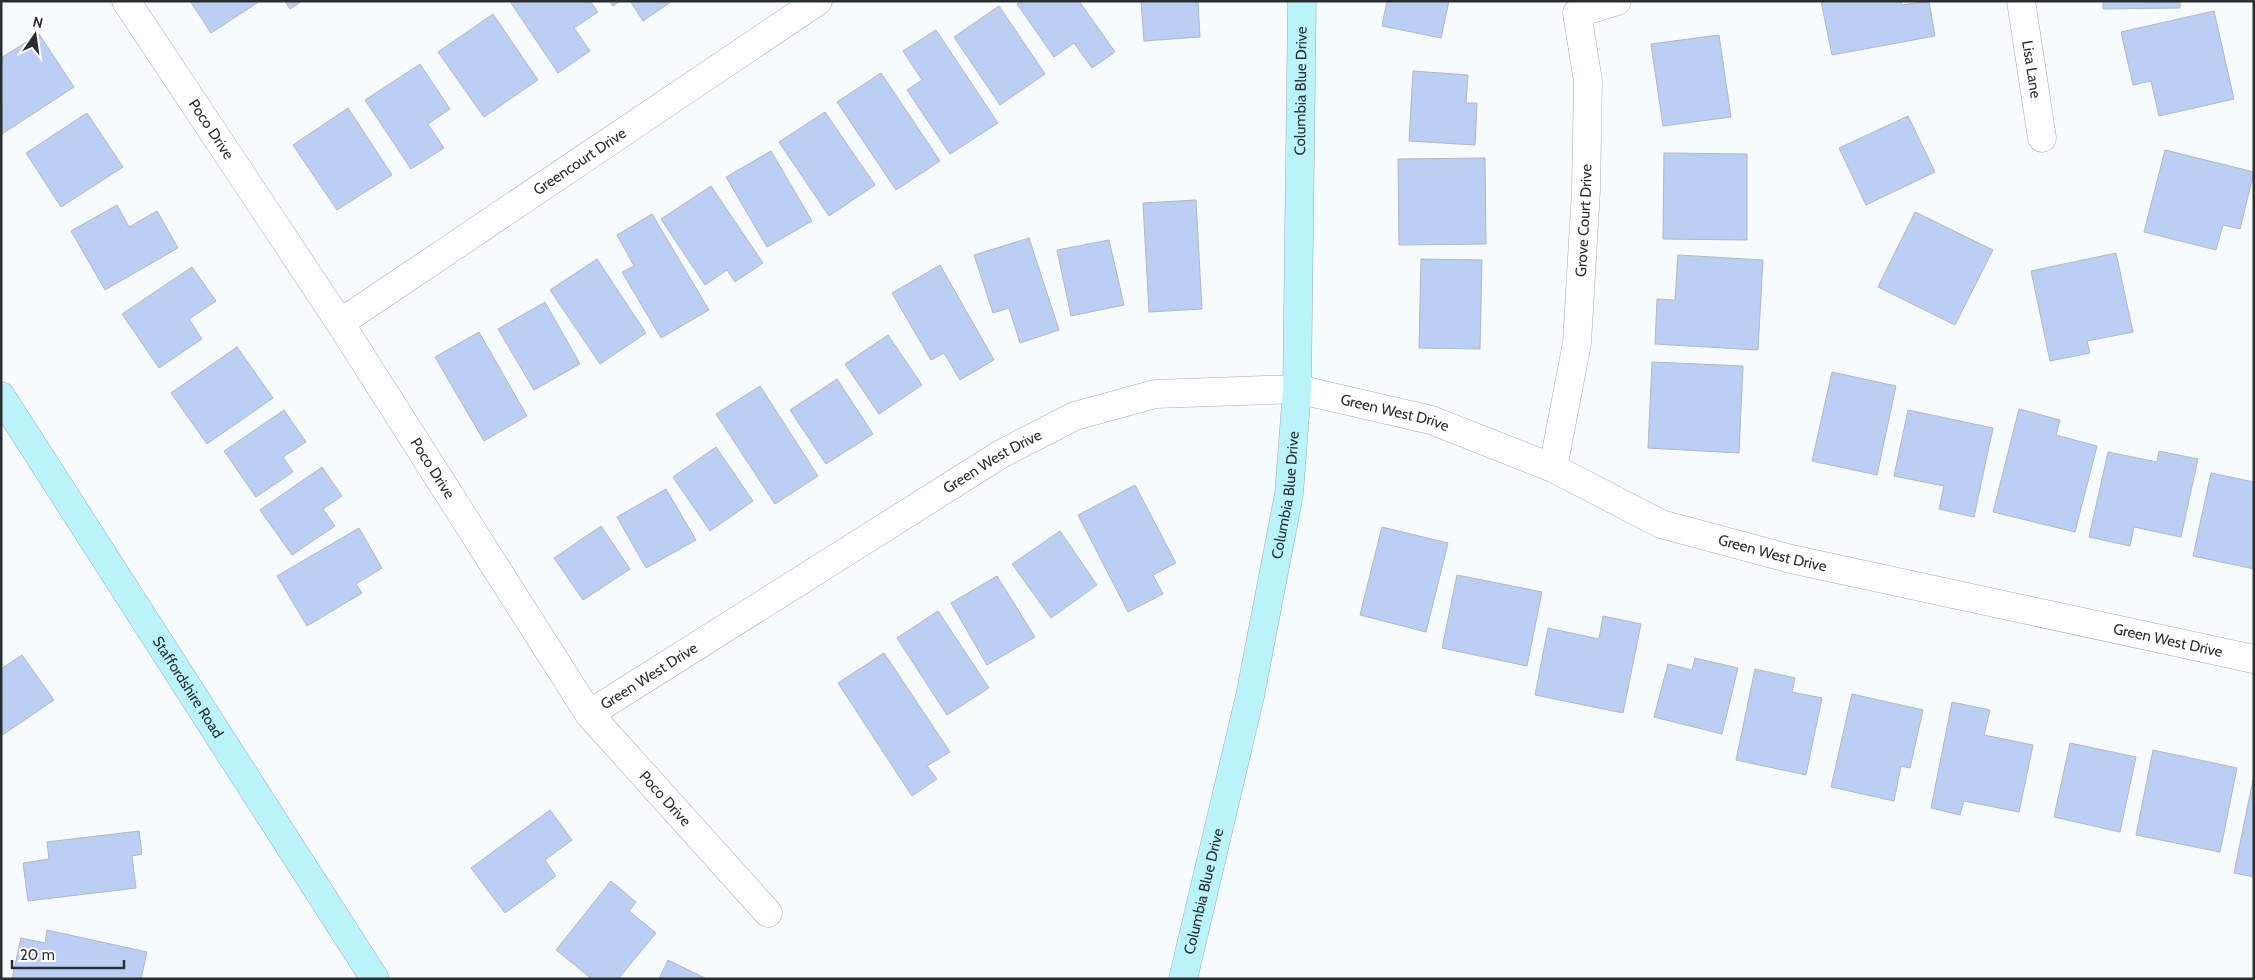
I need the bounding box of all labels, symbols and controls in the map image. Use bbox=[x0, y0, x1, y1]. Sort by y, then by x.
north arrow bbox=[10, 10, 60, 60]
text: N bbox=[31, 12, 45, 32]
street label: Columbia Blue Drive bbox=[1291, 26, 1311, 155]
street label: Lisa Lane bbox=[2018, 39, 2045, 100]
street label: Poco Drive bbox=[185, 96, 238, 163]
street label: Greencourt Drive bbox=[530, 124, 630, 199]
street label: Grove Court Drive bbox=[1572, 164, 1595, 277]
street label: Green West Drive bbox=[1339, 390, 1452, 435]
street label: Green West Drive bbox=[940, 426, 1045, 497]
street label: Columbia Blue Drive bbox=[1268, 430, 1303, 561]
street label: Poco Drive bbox=[407, 435, 459, 502]
street label: Green West Drive bbox=[1716, 531, 1829, 576]
street label: Green West Drive bbox=[2112, 620, 2225, 661]
street label: Staffordshire Road bbox=[149, 633, 227, 741]
street label: Green West Drive bbox=[597, 639, 701, 713]
street label: Poco Drive bbox=[635, 767, 695, 830]
street label: Columbia Blue Drive bbox=[1180, 826, 1227, 956]
scale bar bbox=[12, 938, 125, 970]
text: 20 m bbox=[20, 946, 55, 964]

